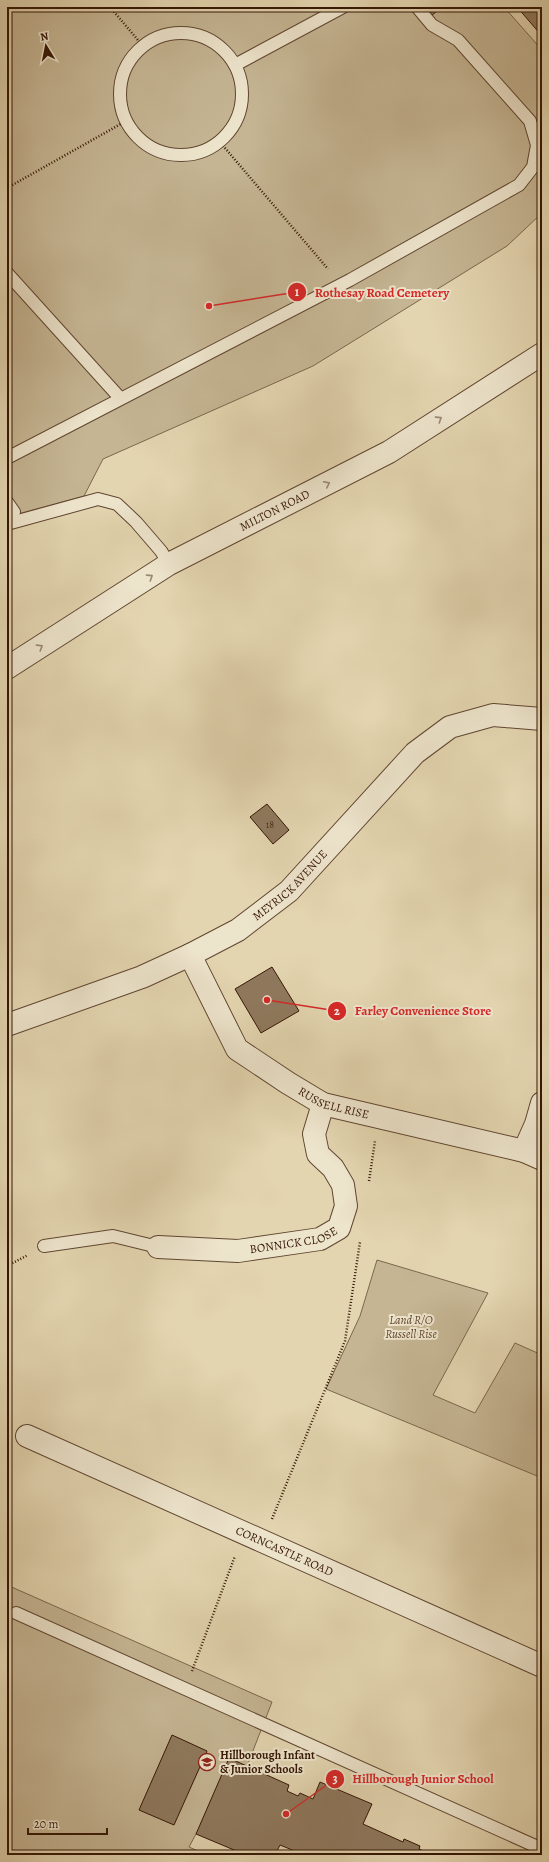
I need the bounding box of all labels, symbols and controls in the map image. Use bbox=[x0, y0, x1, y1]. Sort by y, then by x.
north arrow bbox=[26, 26, 66, 66]
text: N bbox=[39, 29, 50, 45]
callout: Rothesay Road Cemetery bbox=[287, 280, 457, 305]
text: 1 bbox=[295, 284, 300, 300]
text: Rothesay Road Cemetery bbox=[315, 284, 450, 301]
one-way arrow bbox=[435, 417, 442, 424]
one-way arrow bbox=[322, 481, 330, 489]
street label: MILTON ROAD bbox=[237, 486, 312, 535]
one-way arrow bbox=[145, 575, 152, 582]
one-way arrow bbox=[36, 645, 43, 652]
house number: 18 bbox=[266, 818, 274, 831]
street label: MEYRICK AVENUE bbox=[249, 846, 331, 924]
callout: Farley Convenience Store bbox=[327, 998, 499, 1023]
text: Farley Convenience Store bbox=[355, 1002, 491, 1019]
text: 2 bbox=[334, 1003, 340, 1019]
street label: RUSSELL RISE bbox=[295, 1083, 371, 1123]
street label: BONNICK CLOSE bbox=[249, 1223, 340, 1257]
park label: Land R/O Russell Rise bbox=[385, 1312, 437, 1342]
street label: CORNCASTLE ROAD bbox=[233, 1522, 336, 1580]
place label: Hillborough Infant & Junior Schools bbox=[220, 1747, 315, 1777]
school or university icon: Hillborough Infant & Junior Schools bbox=[197, 1752, 217, 1772]
callout: Hillborough Junior School bbox=[325, 1766, 502, 1791]
text: Hillborough Junior School bbox=[352, 1770, 494, 1787]
text: 3 bbox=[332, 1771, 338, 1787]
scale bar bbox=[28, 1810, 107, 1836]
text: 20 m bbox=[34, 1816, 58, 1832]

